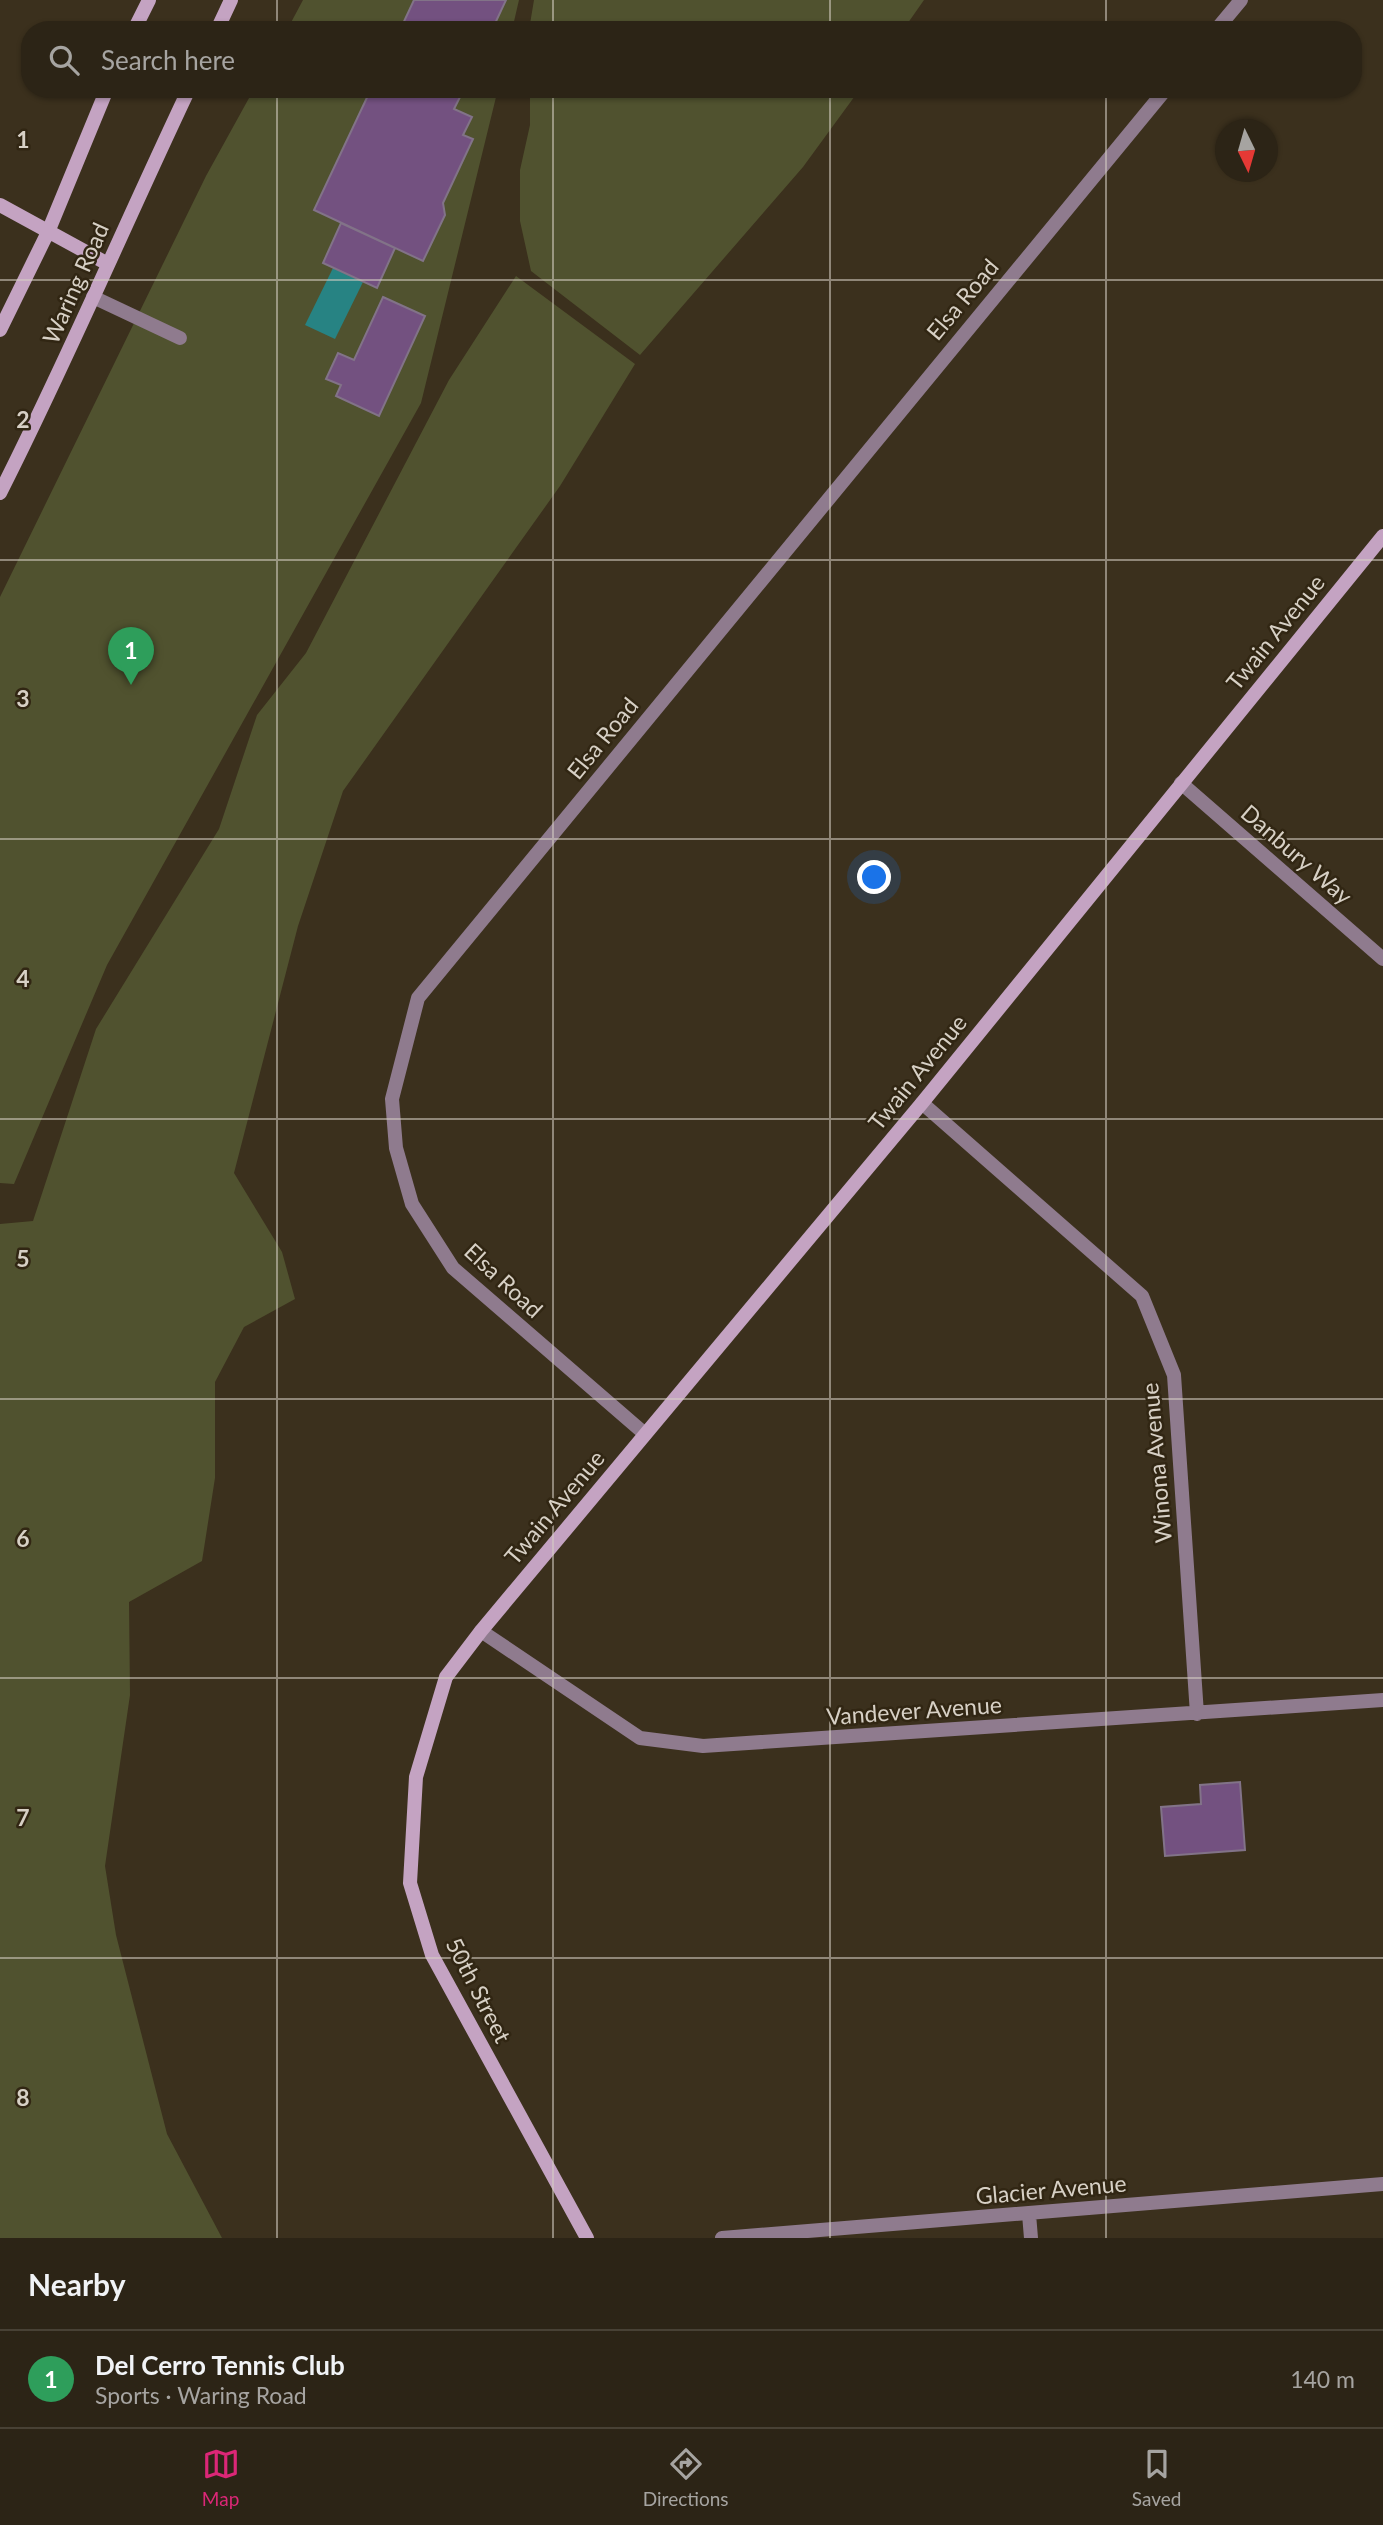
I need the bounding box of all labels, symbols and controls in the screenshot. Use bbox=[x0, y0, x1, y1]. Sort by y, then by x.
search box bbox=[21, 21, 1362, 98]
icon: search bbox=[45, 41, 83, 79]
text: Search here bbox=[101, 44, 235, 76]
north arrow bbox=[1215, 119, 1278, 182]
text: 1 bbox=[16, 125, 30, 153]
street label: Waring Road bbox=[36, 218, 114, 348]
street label: Elsa Road bbox=[920, 253, 1004, 345]
text: 2 bbox=[16, 405, 30, 433]
street label: Twain Avenue bbox=[1220, 569, 1330, 695]
pin: 1 bbox=[108, 627, 154, 685]
text: 3 bbox=[16, 684, 30, 712]
street label: Elsa Road bbox=[561, 692, 643, 784]
street label: Danbury Way bbox=[1236, 798, 1358, 910]
your location bbox=[857, 860, 891, 894]
text: 4 bbox=[16, 964, 30, 992]
street label: Twain Avenue bbox=[862, 1009, 972, 1135]
street label: Elsa Road bbox=[459, 1237, 549, 1323]
text: 5 bbox=[16, 1244, 30, 1272]
street label: Winona Avenue bbox=[1135, 1382, 1177, 1544]
street label: Twain Avenue bbox=[498, 1444, 610, 1570]
text: 6 bbox=[16, 1524, 30, 1552]
street label: Vandever Avenue bbox=[825, 1690, 1003, 1730]
text: 7 bbox=[16, 1803, 30, 1831]
street label: 50th Street bbox=[441, 1933, 518, 2048]
text: 8 bbox=[16, 2083, 30, 2111]
street label: Glacier Avenue bbox=[974, 2168, 1128, 2210]
text: Nearby bbox=[28, 2266, 126, 2302]
text: Del Cerro Tennis Club bbox=[95, 2349, 345, 2381]
text: 1 bbox=[44, 2365, 58, 2393]
text: 140 m bbox=[1290, 2365, 1355, 2393]
text: Sports · Waring Road bbox=[95, 2381, 307, 2409]
tab: Map bbox=[202, 2445, 240, 2510]
tab: Directions bbox=[643, 2445, 729, 2510]
tab: Saved bbox=[1132, 2445, 1181, 2510]

